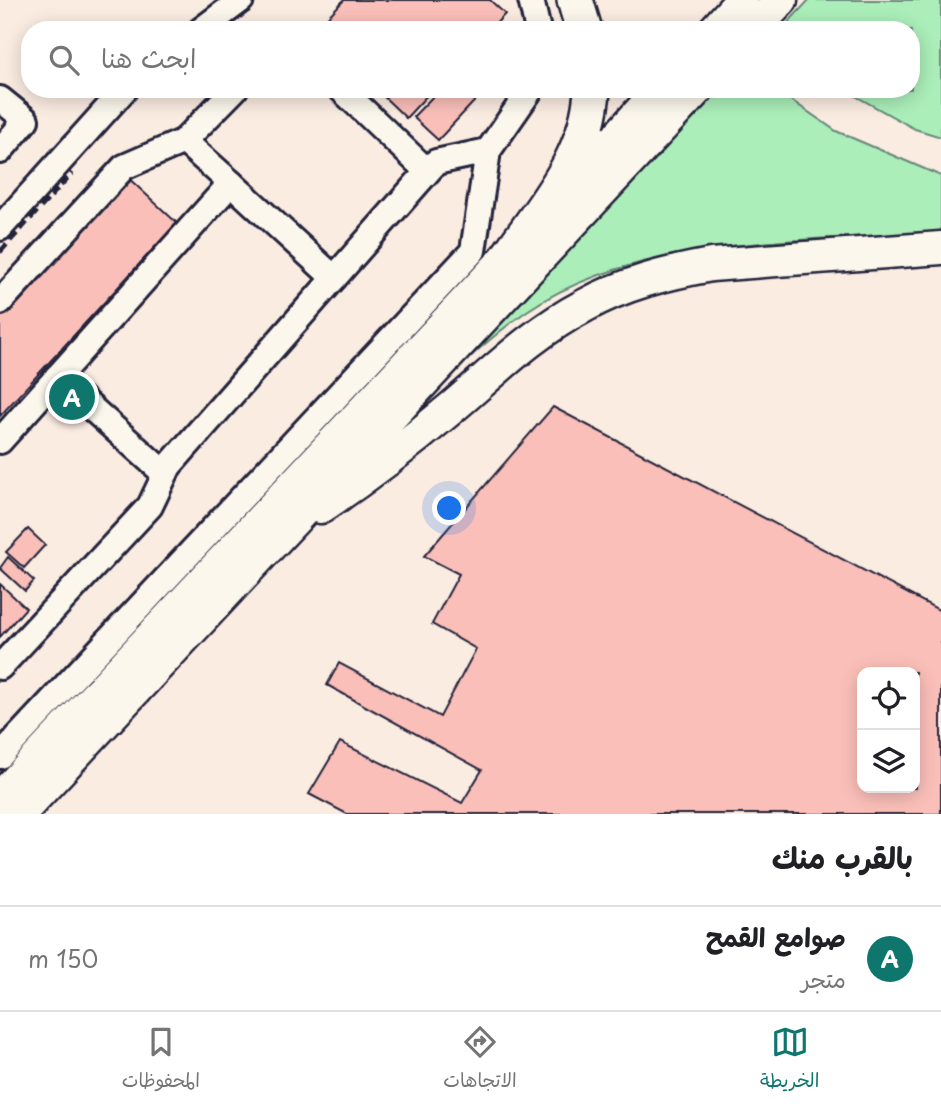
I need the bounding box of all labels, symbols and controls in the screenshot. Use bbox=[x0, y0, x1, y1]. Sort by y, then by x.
search box bbox=[21, 21, 920, 98]
text: ابحث هنا bbox=[101, 38, 196, 77]
icon: search bbox=[45, 41, 83, 79]
pin: A bbox=[49, 371, 95, 423]
your location bbox=[432, 491, 466, 525]
map controls bbox=[857, 667, 920, 793]
button: locate bbox=[857, 667, 920, 730]
button: layers bbox=[857, 730, 920, 793]
text: بالقرب منك bbox=[772, 834, 913, 879]
text: صوامع القمح bbox=[706, 917, 846, 956]
text: 150 m bbox=[28, 941, 98, 976]
text: A bbox=[881, 941, 899, 976]
text: متجر bbox=[801, 961, 846, 996]
tab: المحفوظات bbox=[122, 1023, 200, 1097]
tab: الاتجاهات bbox=[443, 1023, 517, 1097]
tab: الخريطة bbox=[760, 1023, 819, 1097]

